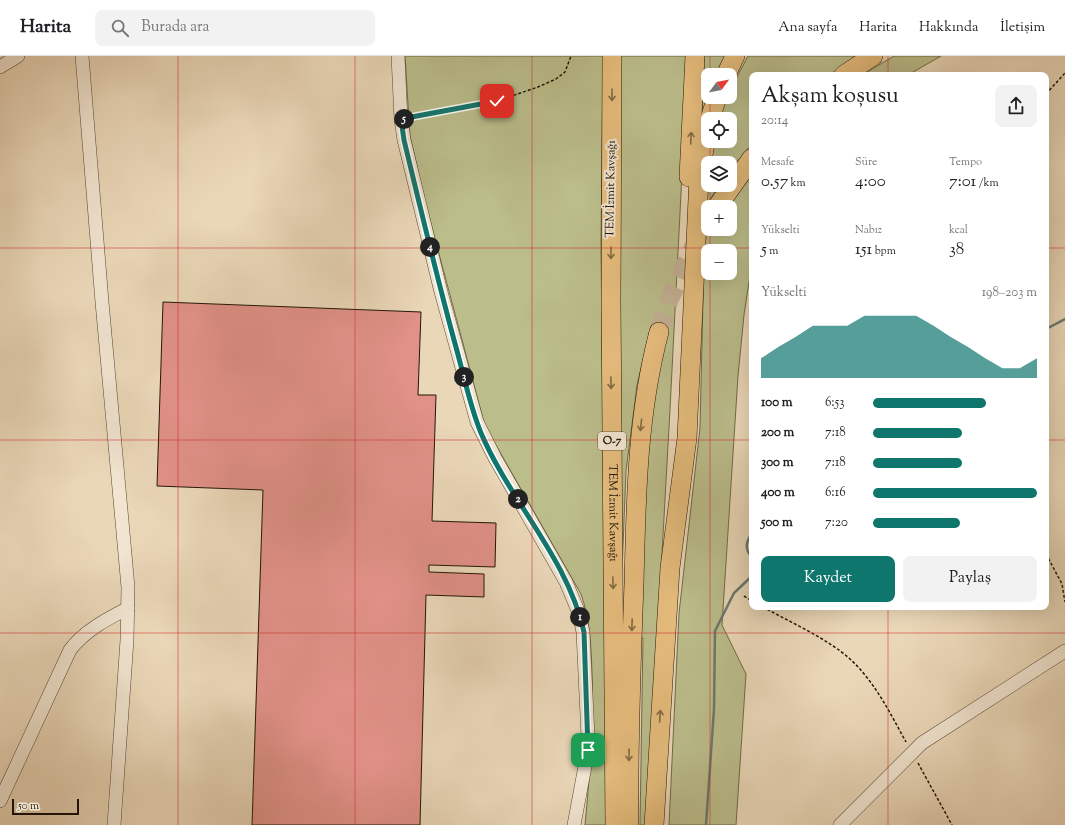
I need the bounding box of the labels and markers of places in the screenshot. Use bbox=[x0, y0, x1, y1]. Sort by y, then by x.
pin bbox=[480, 84, 514, 118]
pin: 5 bbox=[394, 109, 414, 129]
pin: 4 bbox=[420, 237, 440, 257]
pin: 3 bbox=[454, 367, 474, 387]
pin: 2 bbox=[508, 489, 528, 509]
pin: 1 bbox=[570, 607, 590, 627]
pin bbox=[571, 733, 605, 767]

